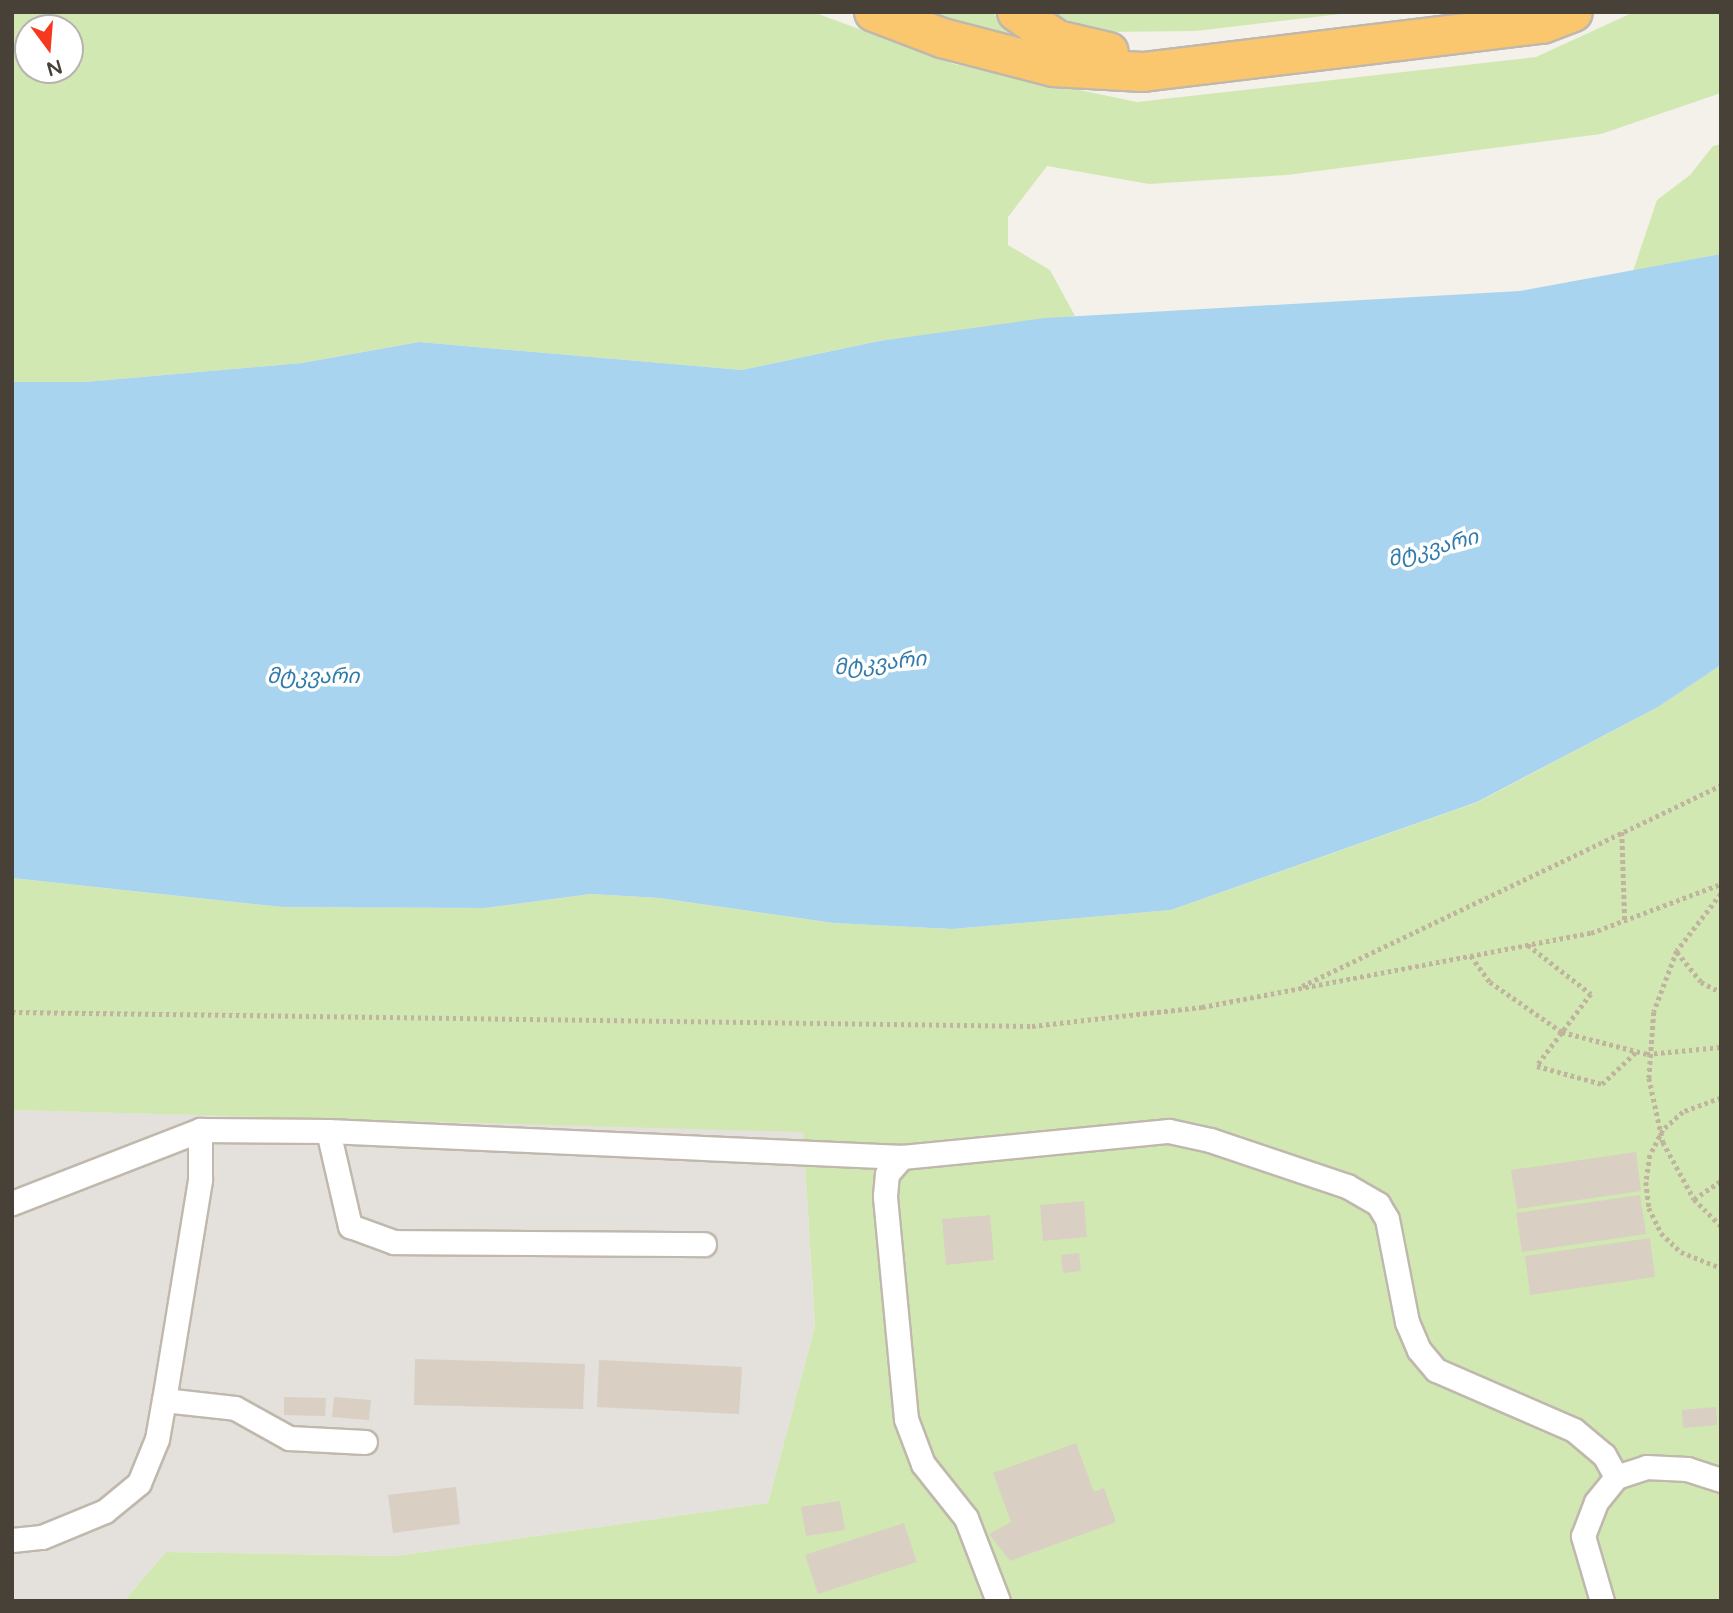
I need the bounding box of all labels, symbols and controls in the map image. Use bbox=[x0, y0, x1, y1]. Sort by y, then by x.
north arrow bbox=[14, 14, 84, 84]
text: N bbox=[44, 55, 65, 80]
water label: მტკვარი bbox=[1385, 525, 1481, 573]
water label: მტკვარი bbox=[833, 647, 927, 681]
water label: მტკვარი bbox=[267, 664, 359, 690]

